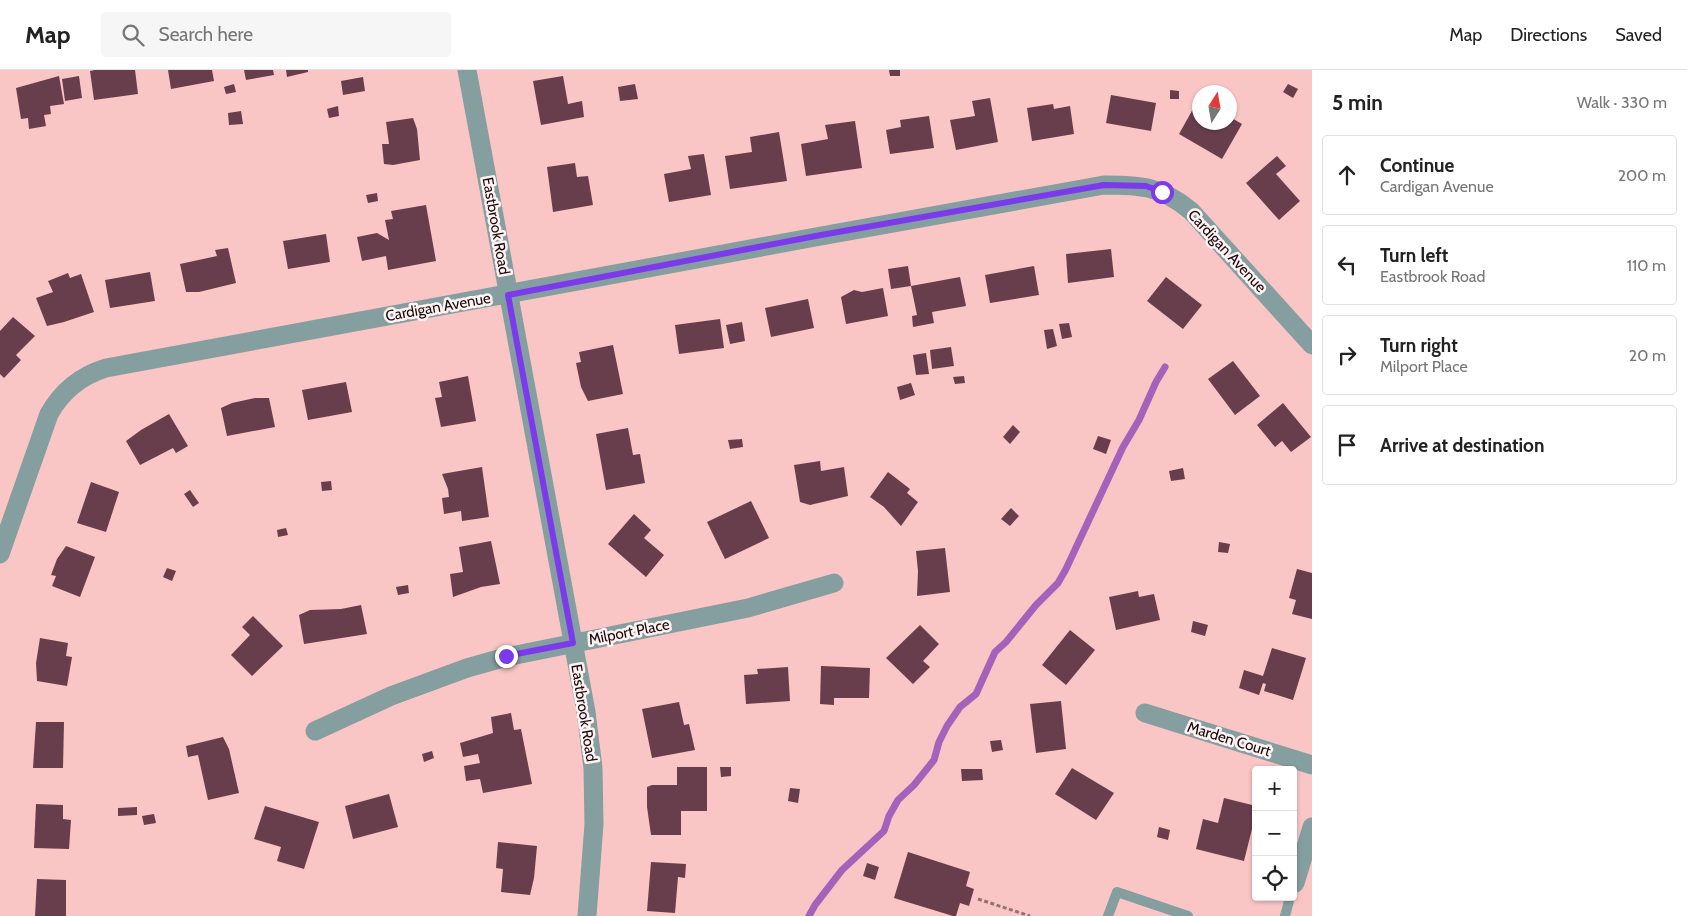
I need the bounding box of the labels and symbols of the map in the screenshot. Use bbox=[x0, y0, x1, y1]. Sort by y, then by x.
north arrow bbox=[1192, 85, 1237, 130]
street label: Eastbrook Road bbox=[479, 176, 513, 276]
route start bbox=[1151, 181, 1174, 204]
street label: Cardigan Avenue bbox=[1184, 206, 1270, 296]
street label: Cardigan Avenue bbox=[384, 289, 492, 325]
street label: Milport Place bbox=[587, 615, 671, 649]
route end bbox=[495, 645, 518, 668]
street label: Eastbrook Road bbox=[567, 663, 601, 763]
street label: Marden Court bbox=[1185, 718, 1273, 760]

